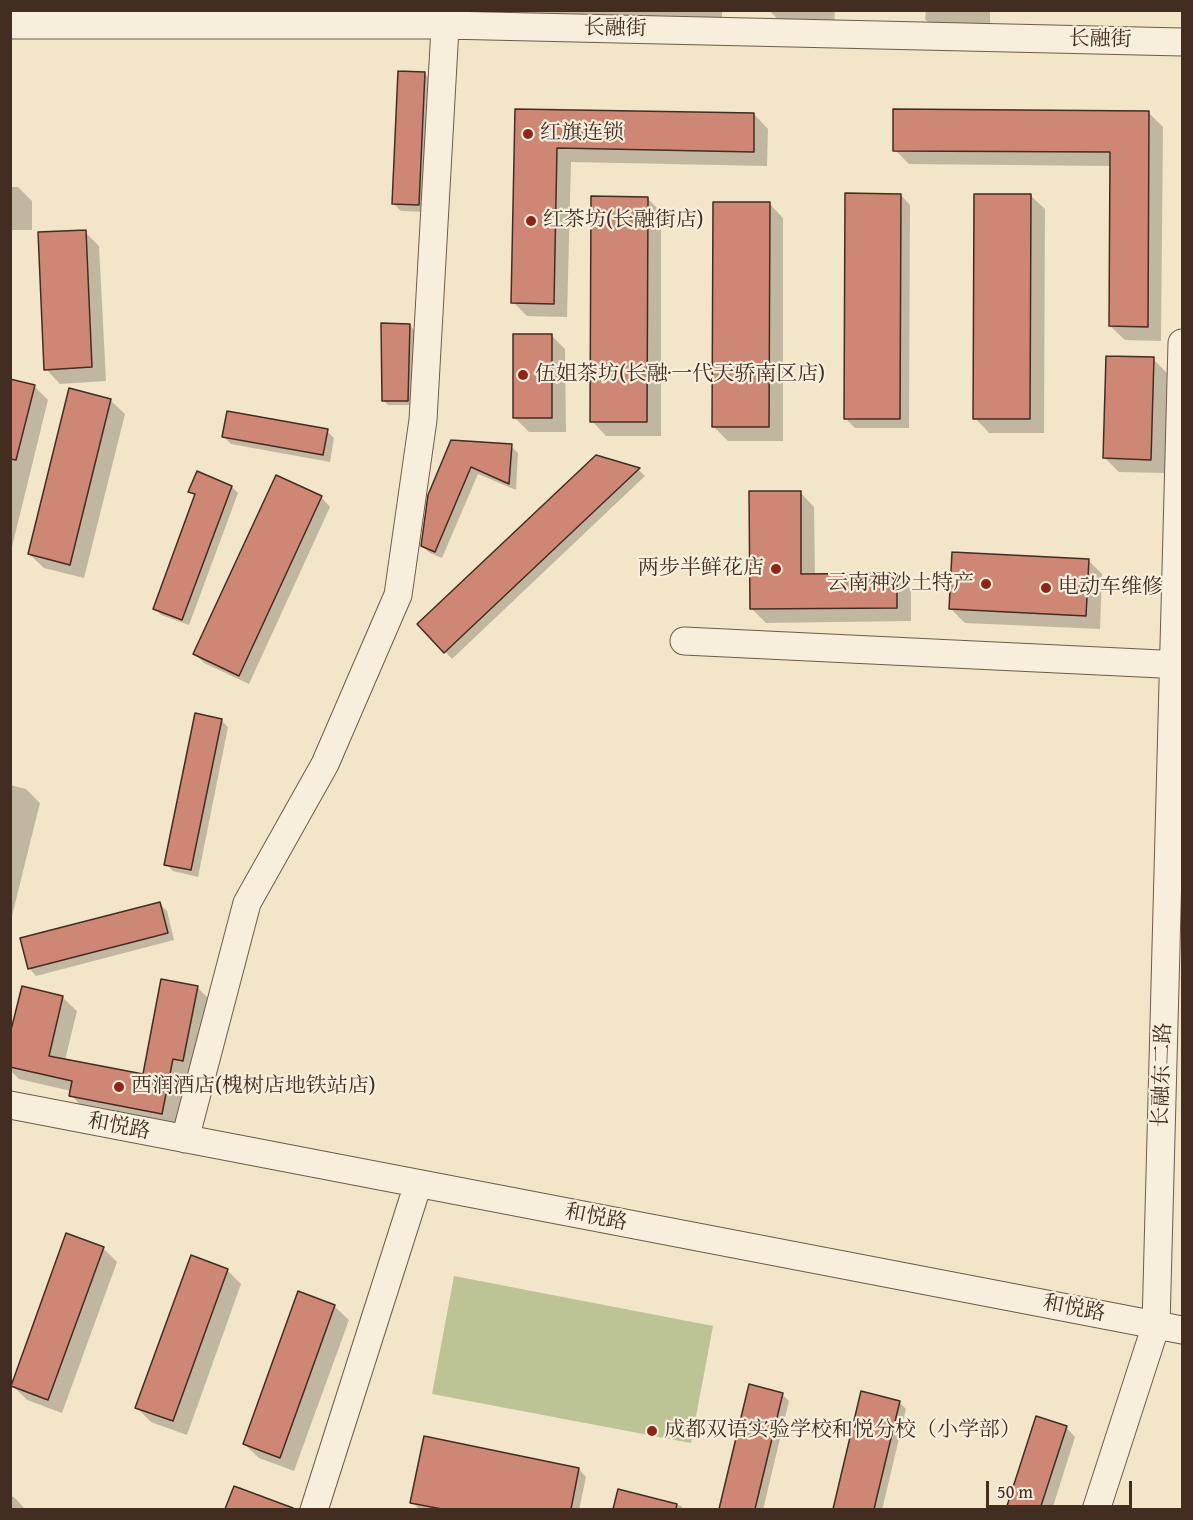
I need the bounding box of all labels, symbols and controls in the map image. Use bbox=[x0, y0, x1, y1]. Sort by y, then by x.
street label: 长融街 bbox=[583, 16, 647, 42]
street label: 长融街 bbox=[1068, 27, 1132, 53]
place label: 红旗连锁 bbox=[540, 121, 624, 147]
marker: 红旗连锁 bbox=[521, 127, 535, 141]
place label: 红茶坊(长融街店) bbox=[543, 208, 704, 234]
marker: 红茶坊(长融街店) bbox=[524, 214, 538, 228]
place label: 伍姐茶坊(长融·一代天骄南区店) bbox=[535, 362, 825, 388]
marker: 伍姐茶坊(长融·一代天骄南区店) bbox=[516, 368, 530, 382]
place label: 两步半鲜花店 bbox=[638, 556, 764, 582]
marker: 两步半鲜花店 bbox=[769, 562, 783, 576]
place label: 云南神沙土特产 bbox=[827, 571, 974, 597]
place label: 电动车维修 bbox=[1058, 575, 1163, 601]
marker: 云南神沙土特产 bbox=[979, 577, 993, 591]
marker: 电动车维修 bbox=[1039, 581, 1053, 595]
street label: 长融东二路 bbox=[1149, 1022, 1177, 1128]
place label: 西润酒店(槐树店地铁站店) bbox=[131, 1074, 376, 1100]
marker: 西润酒店(槐树店地铁站店) bbox=[112, 1080, 126, 1094]
street label: 和悦路 bbox=[86, 1109, 152, 1145]
street label: 和悦路 bbox=[563, 1200, 629, 1236]
street label: 和悦路 bbox=[1041, 1291, 1107, 1327]
place label: 成都双语实验学校和悦分校（小学部） bbox=[664, 1418, 1021, 1444]
marker: 成都双语实验学校和悦分校（小学部） bbox=[645, 1424, 659, 1438]
scale bar bbox=[989, 1469, 1134, 1507]
text: 50 m bbox=[997, 1478, 1033, 1505]

